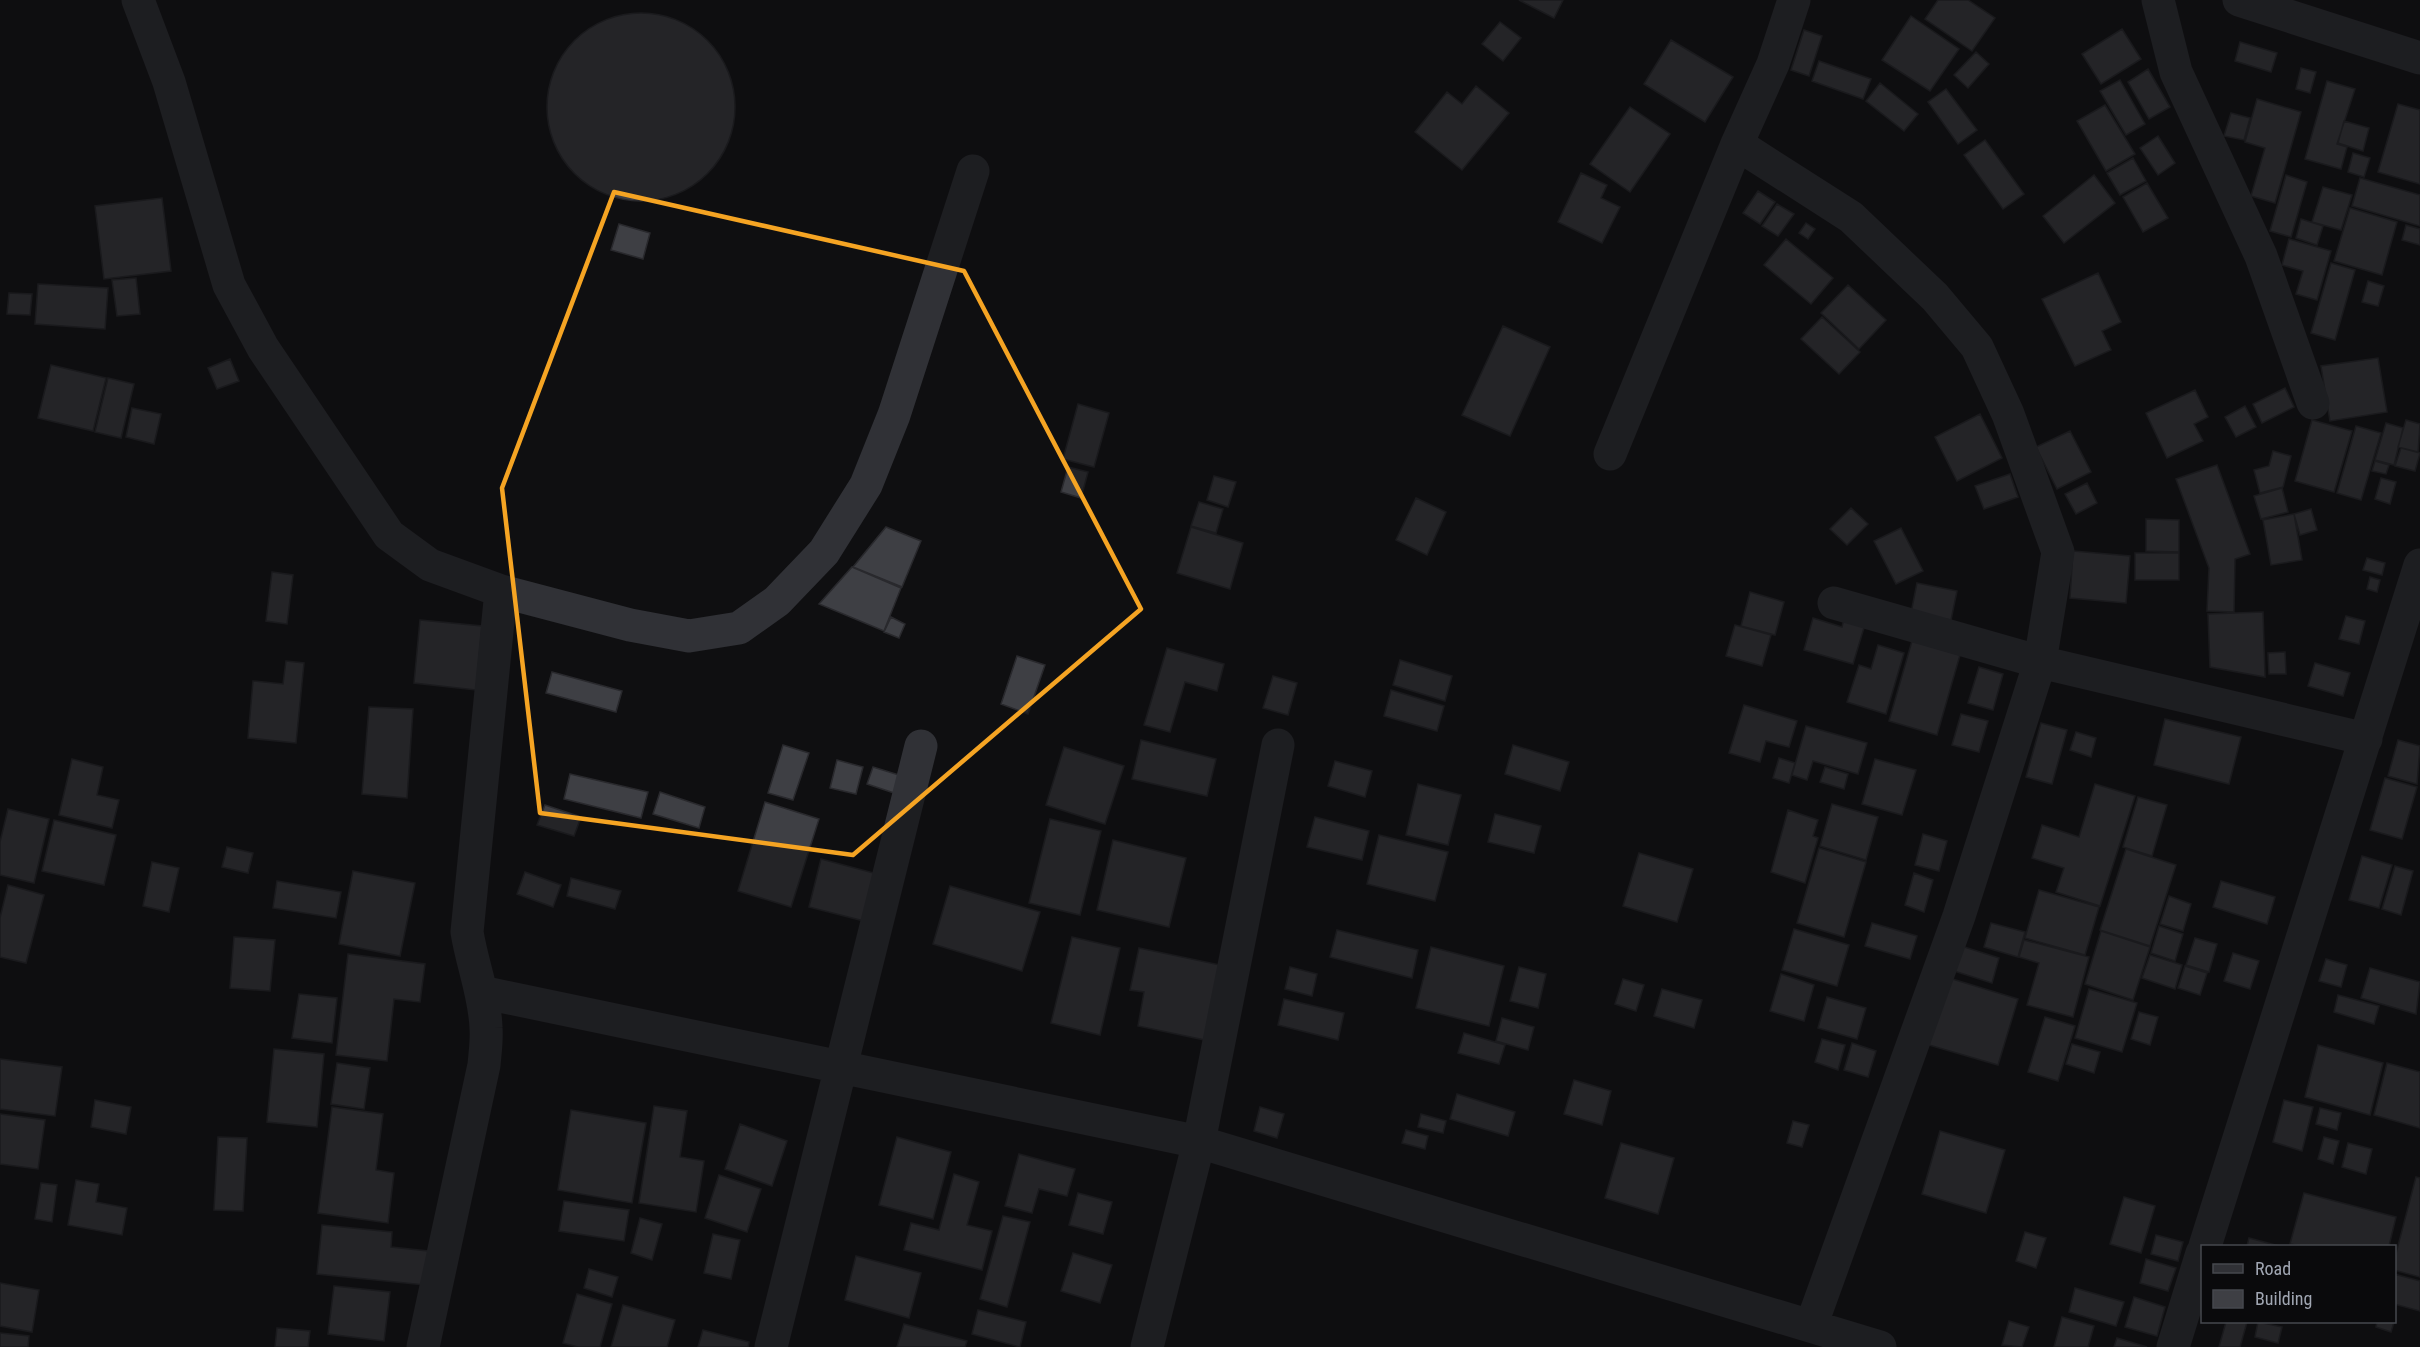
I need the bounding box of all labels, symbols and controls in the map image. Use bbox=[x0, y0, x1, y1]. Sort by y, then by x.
legend bbox=[2201, 1245, 2396, 1323]
text: Road bbox=[2255, 1258, 2291, 1279]
text: Building bbox=[2255, 1288, 2312, 1309]

